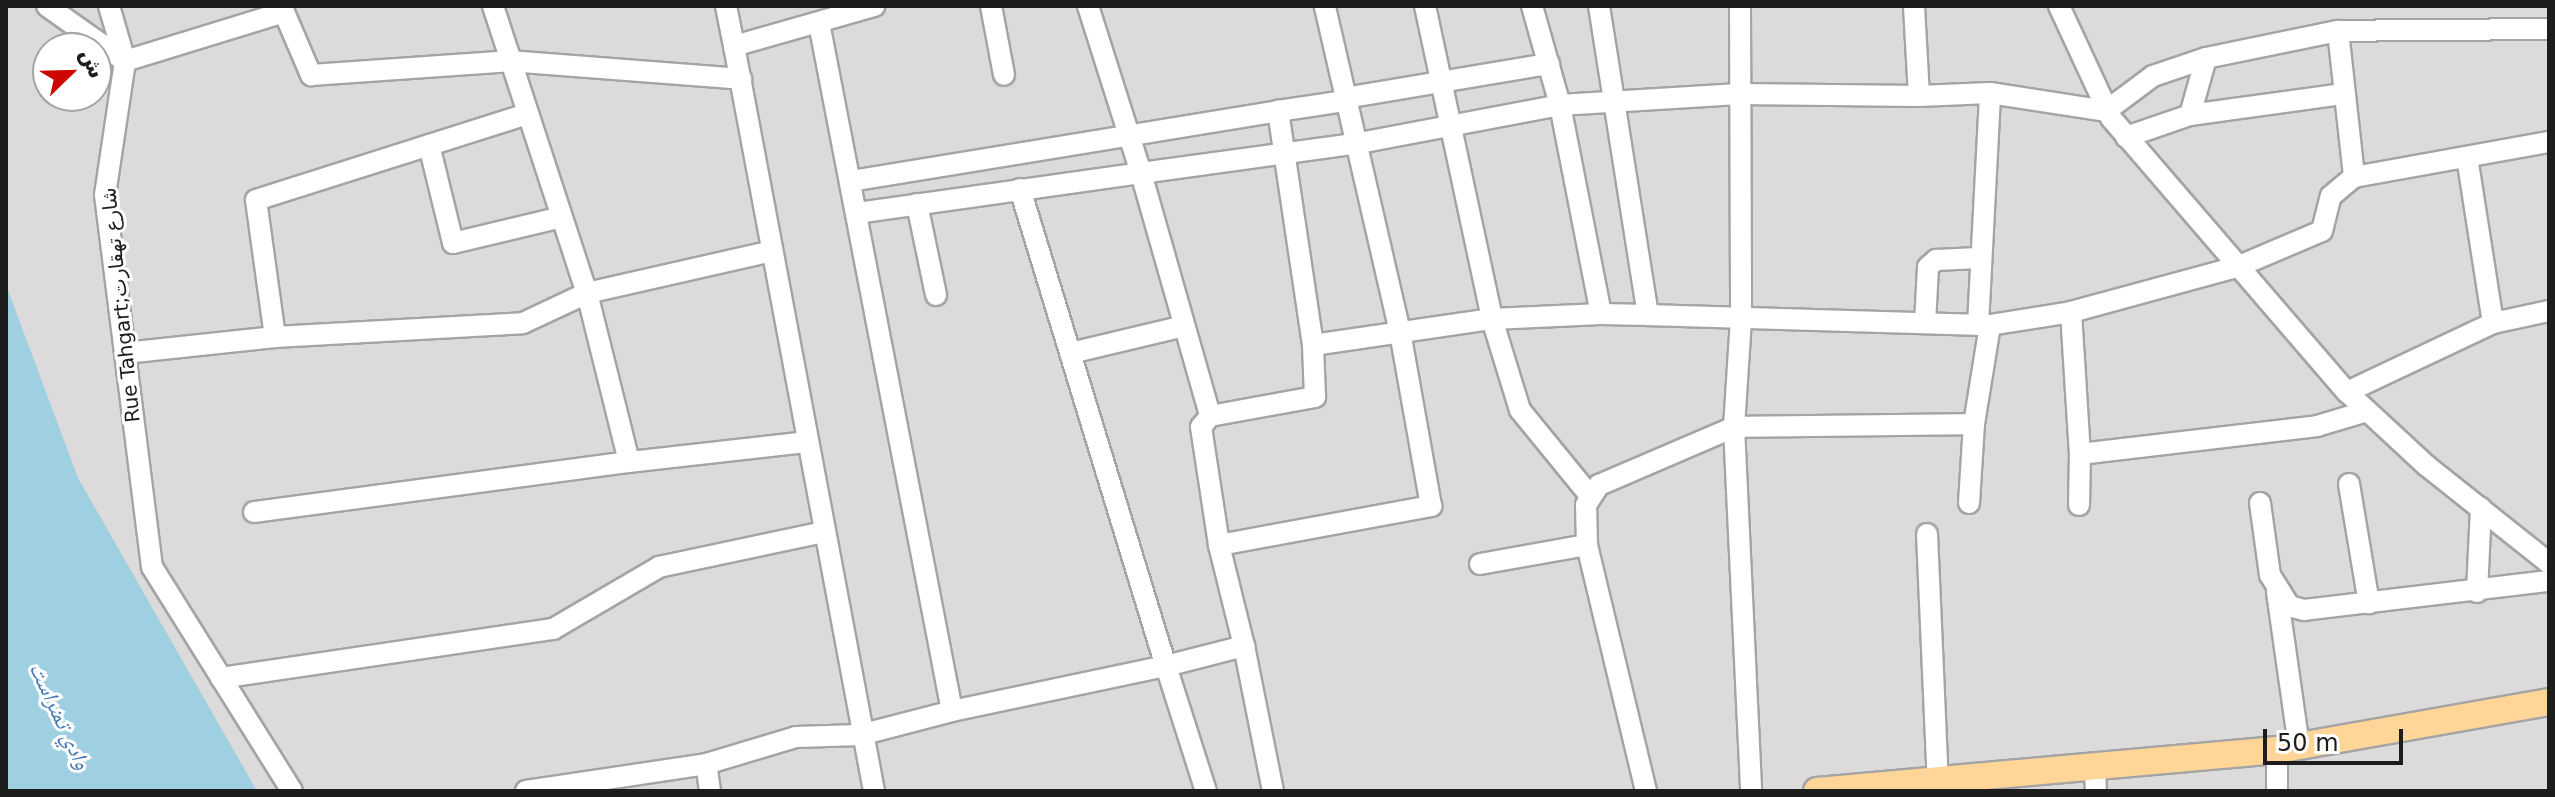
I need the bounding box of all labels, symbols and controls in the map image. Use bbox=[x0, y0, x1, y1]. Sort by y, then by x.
north arrow bbox=[32, 32, 112, 112]
text: ش bbox=[75, 44, 110, 82]
street label: Rue Tahgart;شارع تهقارت bbox=[97, 186, 145, 424]
water label: وادي تمنراست bbox=[24, 658, 96, 774]
scale bar bbox=[2267, 713, 2407, 763]
text: 50 m bbox=[2277, 729, 2339, 757]

